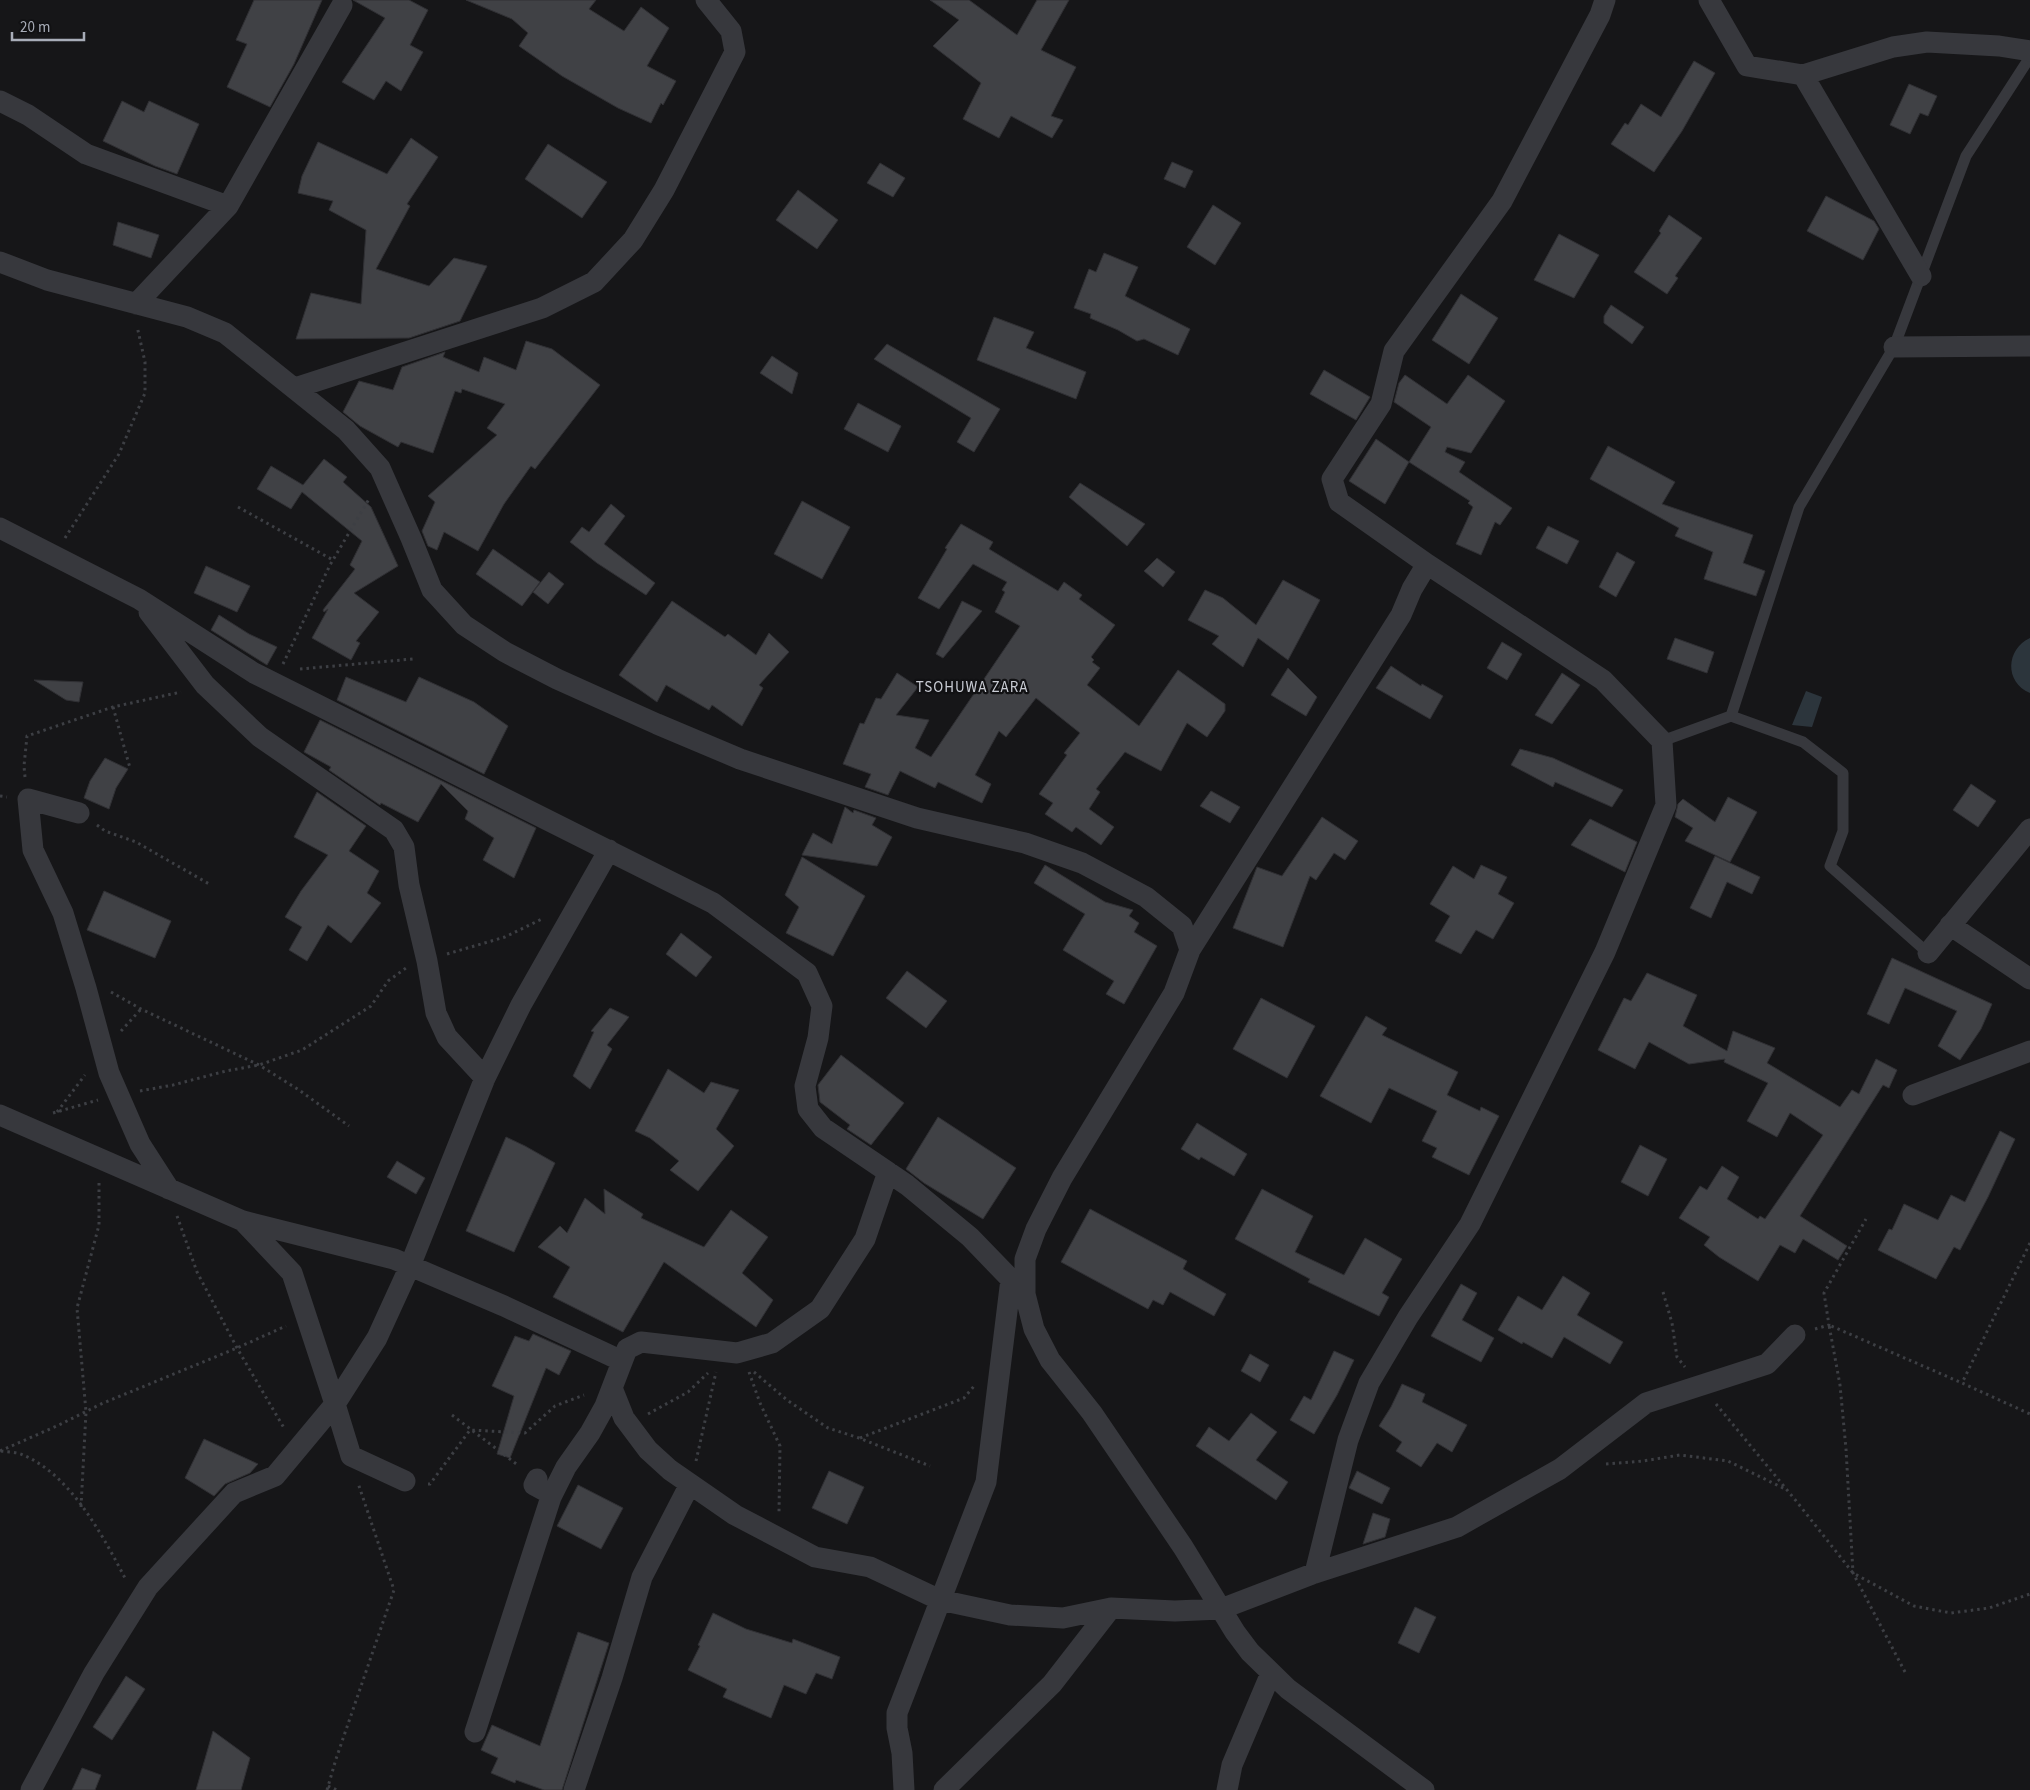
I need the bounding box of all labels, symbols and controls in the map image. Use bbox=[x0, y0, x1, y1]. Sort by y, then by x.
scale bar bbox=[12, 10, 85, 42]
text: 20 m bbox=[20, 17, 50, 38]
district label: TSOHUWA ZARA bbox=[916, 677, 1028, 698]

